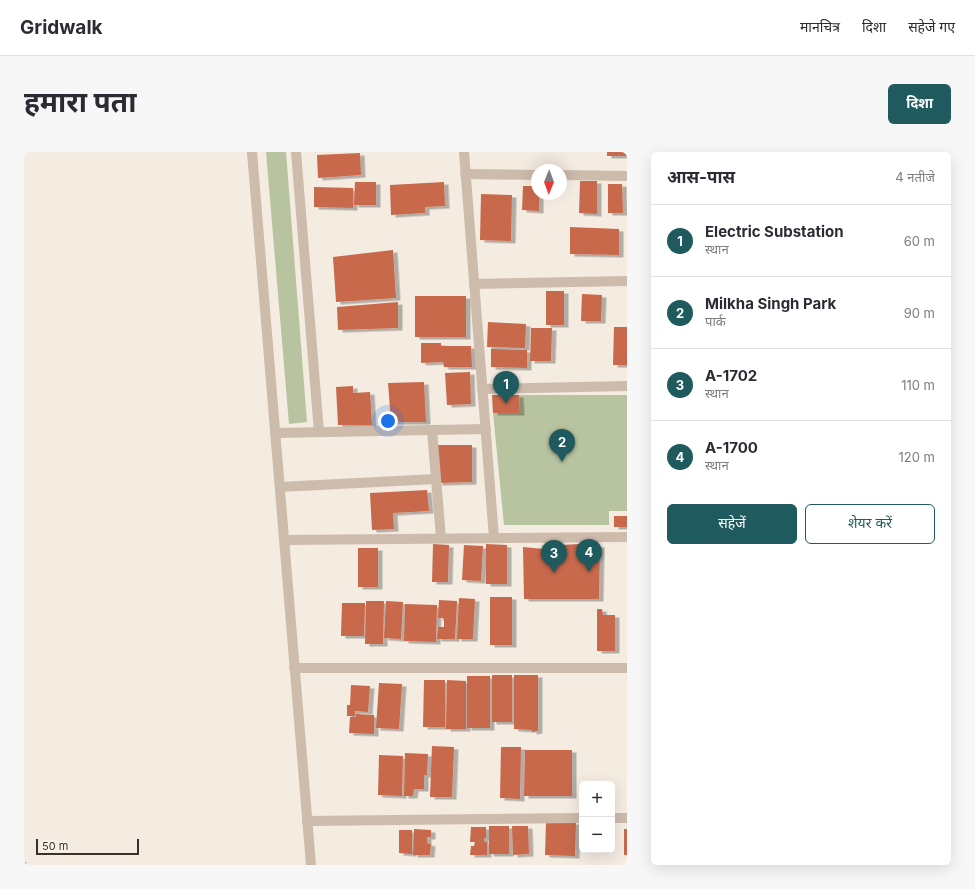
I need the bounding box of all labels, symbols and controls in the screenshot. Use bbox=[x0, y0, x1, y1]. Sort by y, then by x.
text: Gridwalk bbox=[20, 16, 103, 39]
text: मानचित्र bbox=[800, 18, 840, 35]
text: दिशा bbox=[862, 18, 886, 35]
text: सहेजे गए bbox=[908, 18, 955, 35]
button: दिशा bbox=[888, 84, 951, 124]
text: हमारा पता bbox=[24, 85, 136, 119]
north arrow bbox=[531, 164, 567, 200]
text: आस-पास bbox=[667, 167, 735, 187]
text: 4 नतीजे bbox=[895, 169, 935, 185]
text: Electric Substation bbox=[705, 222, 843, 241]
text: 1 bbox=[677, 233, 683, 249]
text: 60 m bbox=[904, 233, 935, 249]
text: स्थान bbox=[705, 241, 729, 257]
text: Milkha Singh Park bbox=[705, 294, 836, 313]
text: 2 bbox=[676, 305, 684, 321]
text: 90 m bbox=[904, 305, 935, 321]
text: पार्क bbox=[705, 313, 726, 329]
text: A-1702 bbox=[705, 366, 757, 385]
pin: 1 bbox=[493, 371, 519, 404]
text: 3 bbox=[676, 377, 684, 393]
text: 110 m bbox=[901, 377, 935, 393]
text: स्थान bbox=[705, 385, 729, 401]
your location bbox=[378, 411, 398, 431]
pin: 2 bbox=[549, 429, 575, 462]
text: A-1700 bbox=[705, 438, 758, 457]
text: 4 bbox=[676, 449, 684, 465]
text: 120 m bbox=[899, 449, 935, 465]
text: स्थान bbox=[705, 457, 729, 473]
button: सहेजें bbox=[667, 504, 797, 544]
button: शेयर करें bbox=[805, 504, 935, 544]
pin: 4 bbox=[576, 539, 602, 572]
pin: 3 bbox=[541, 540, 567, 573]
map controls bbox=[579, 781, 615, 853]
button: + bbox=[579, 781, 615, 817]
button: − bbox=[579, 817, 615, 853]
scale bar bbox=[36, 837, 139, 856]
text: 50 m bbox=[42, 839, 68, 853]

